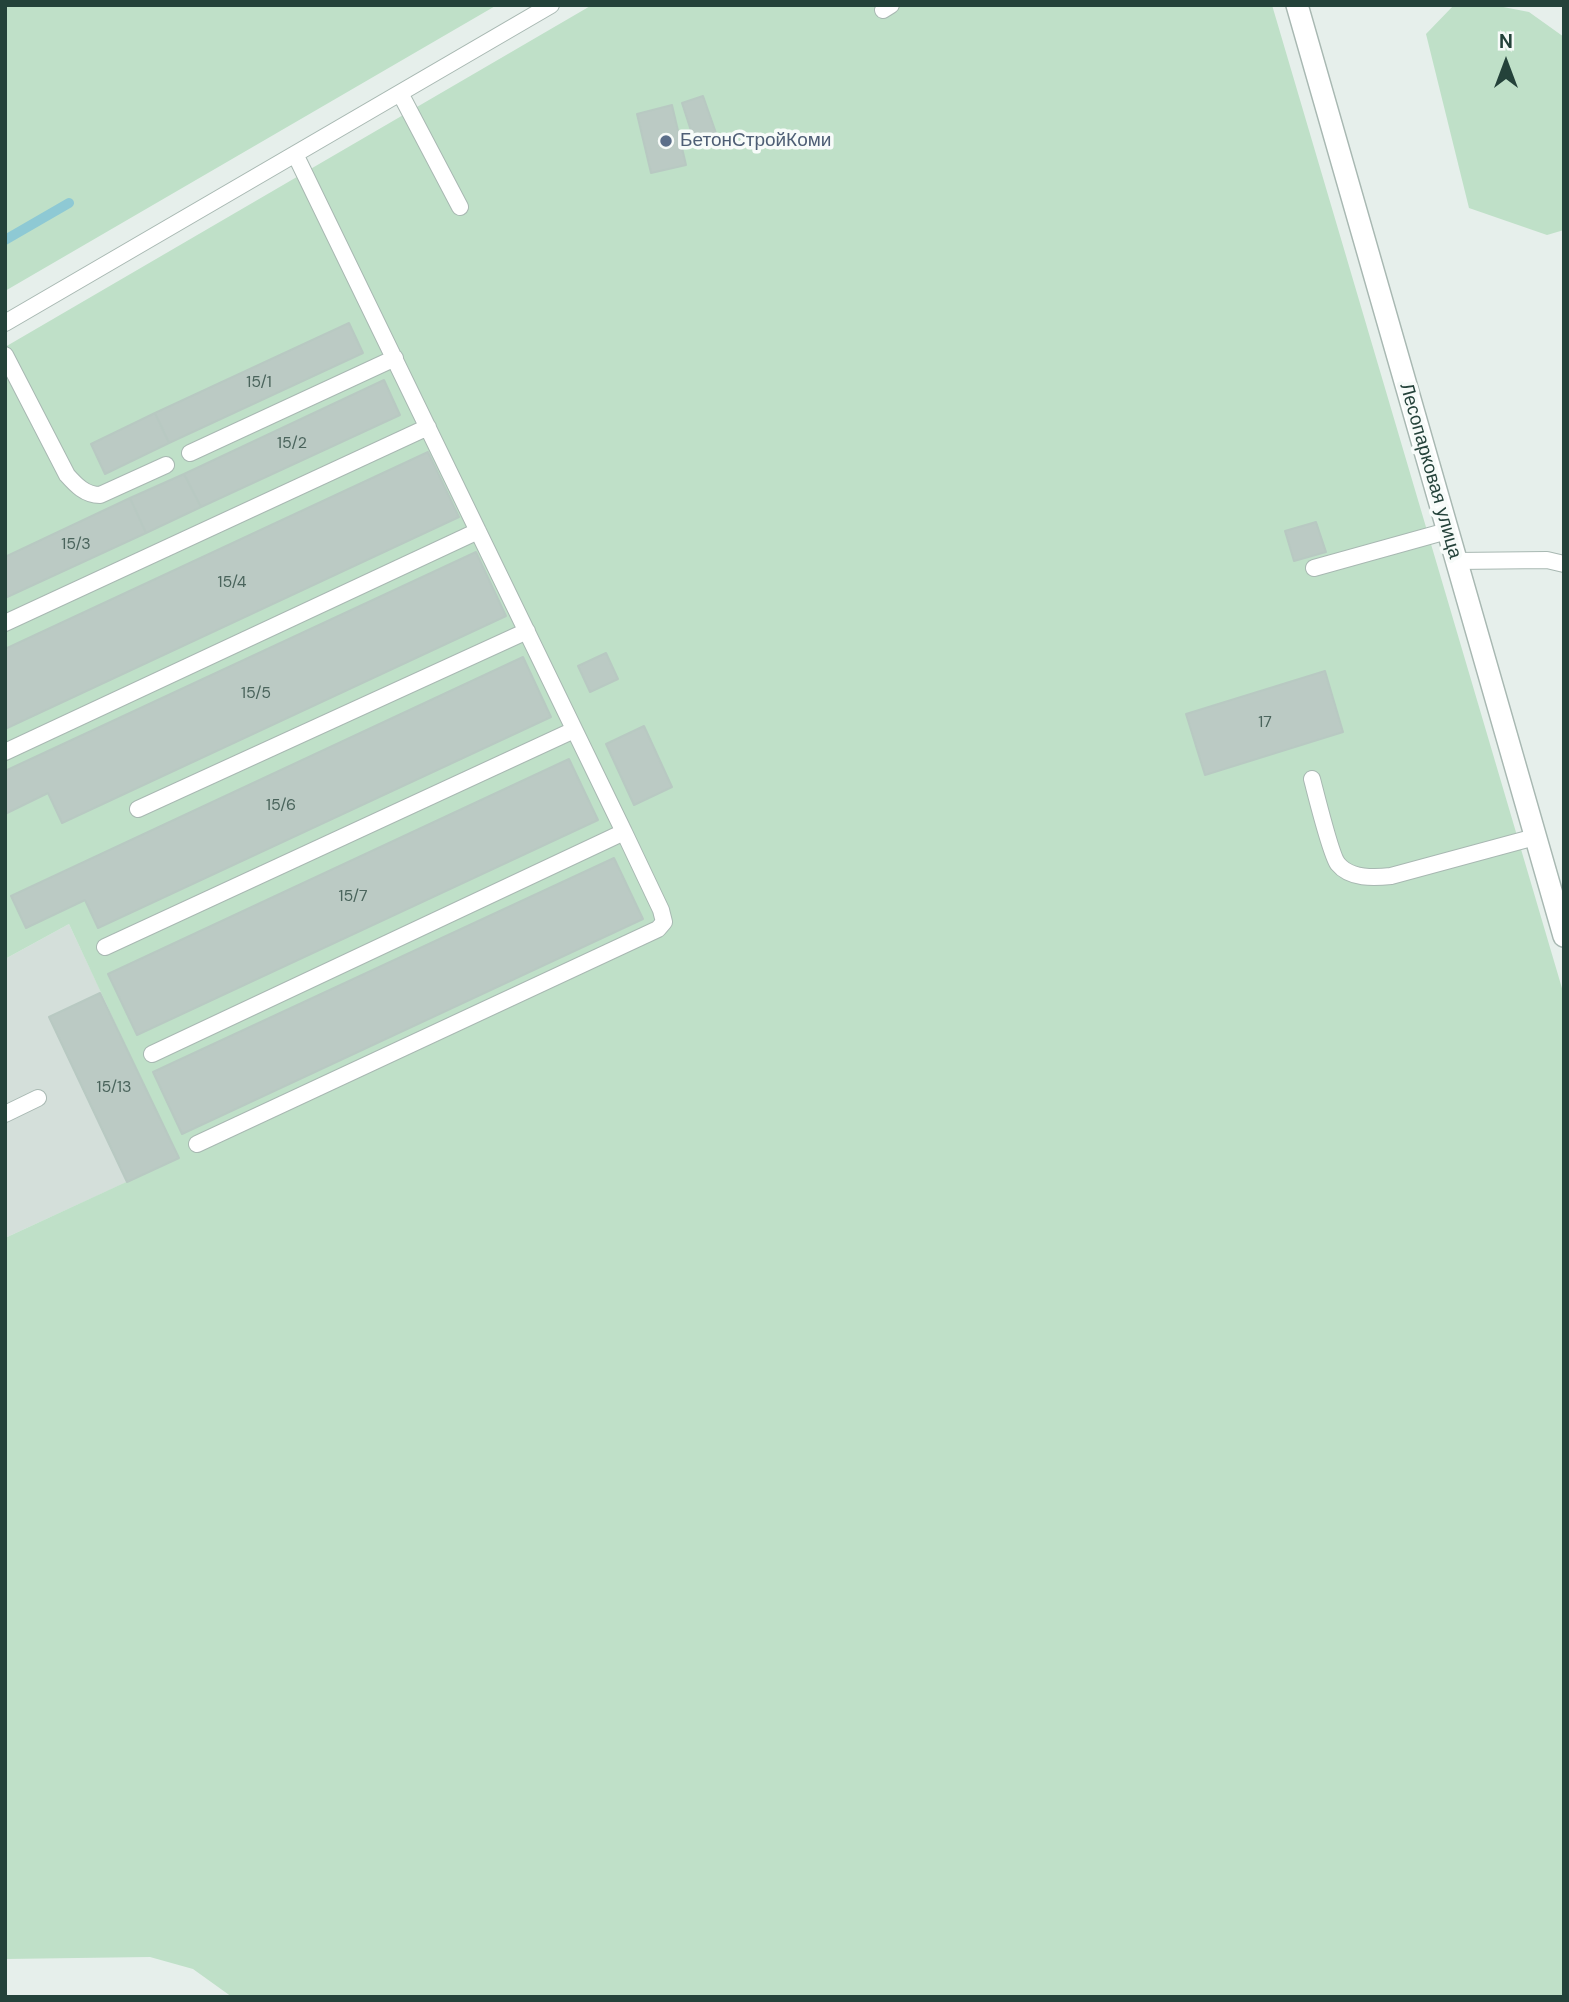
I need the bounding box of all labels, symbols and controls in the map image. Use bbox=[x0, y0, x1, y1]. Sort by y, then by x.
north arrow bbox=[1471, 28, 1541, 98]
text: N bbox=[1499, 29, 1513, 54]
place label: БетонСтройКоми bbox=[680, 130, 831, 152]
marker: БетонСтройКоми bbox=[658, 133, 674, 149]
house number: 15/1 bbox=[246, 373, 272, 393]
street label: Лесопарковая улица bbox=[1394, 380, 1466, 562]
house number: 15/2 bbox=[277, 434, 307, 454]
house number: 15/3 bbox=[61, 535, 91, 555]
house number: 15/4 bbox=[217, 573, 247, 593]
house number: 15/5 bbox=[241, 684, 271, 704]
house number: 17 bbox=[1258, 713, 1272, 733]
house number: 15/6 bbox=[266, 796, 296, 816]
house number: 15/7 bbox=[338, 887, 368, 907]
house number: 15/13 bbox=[97, 1078, 131, 1098]

